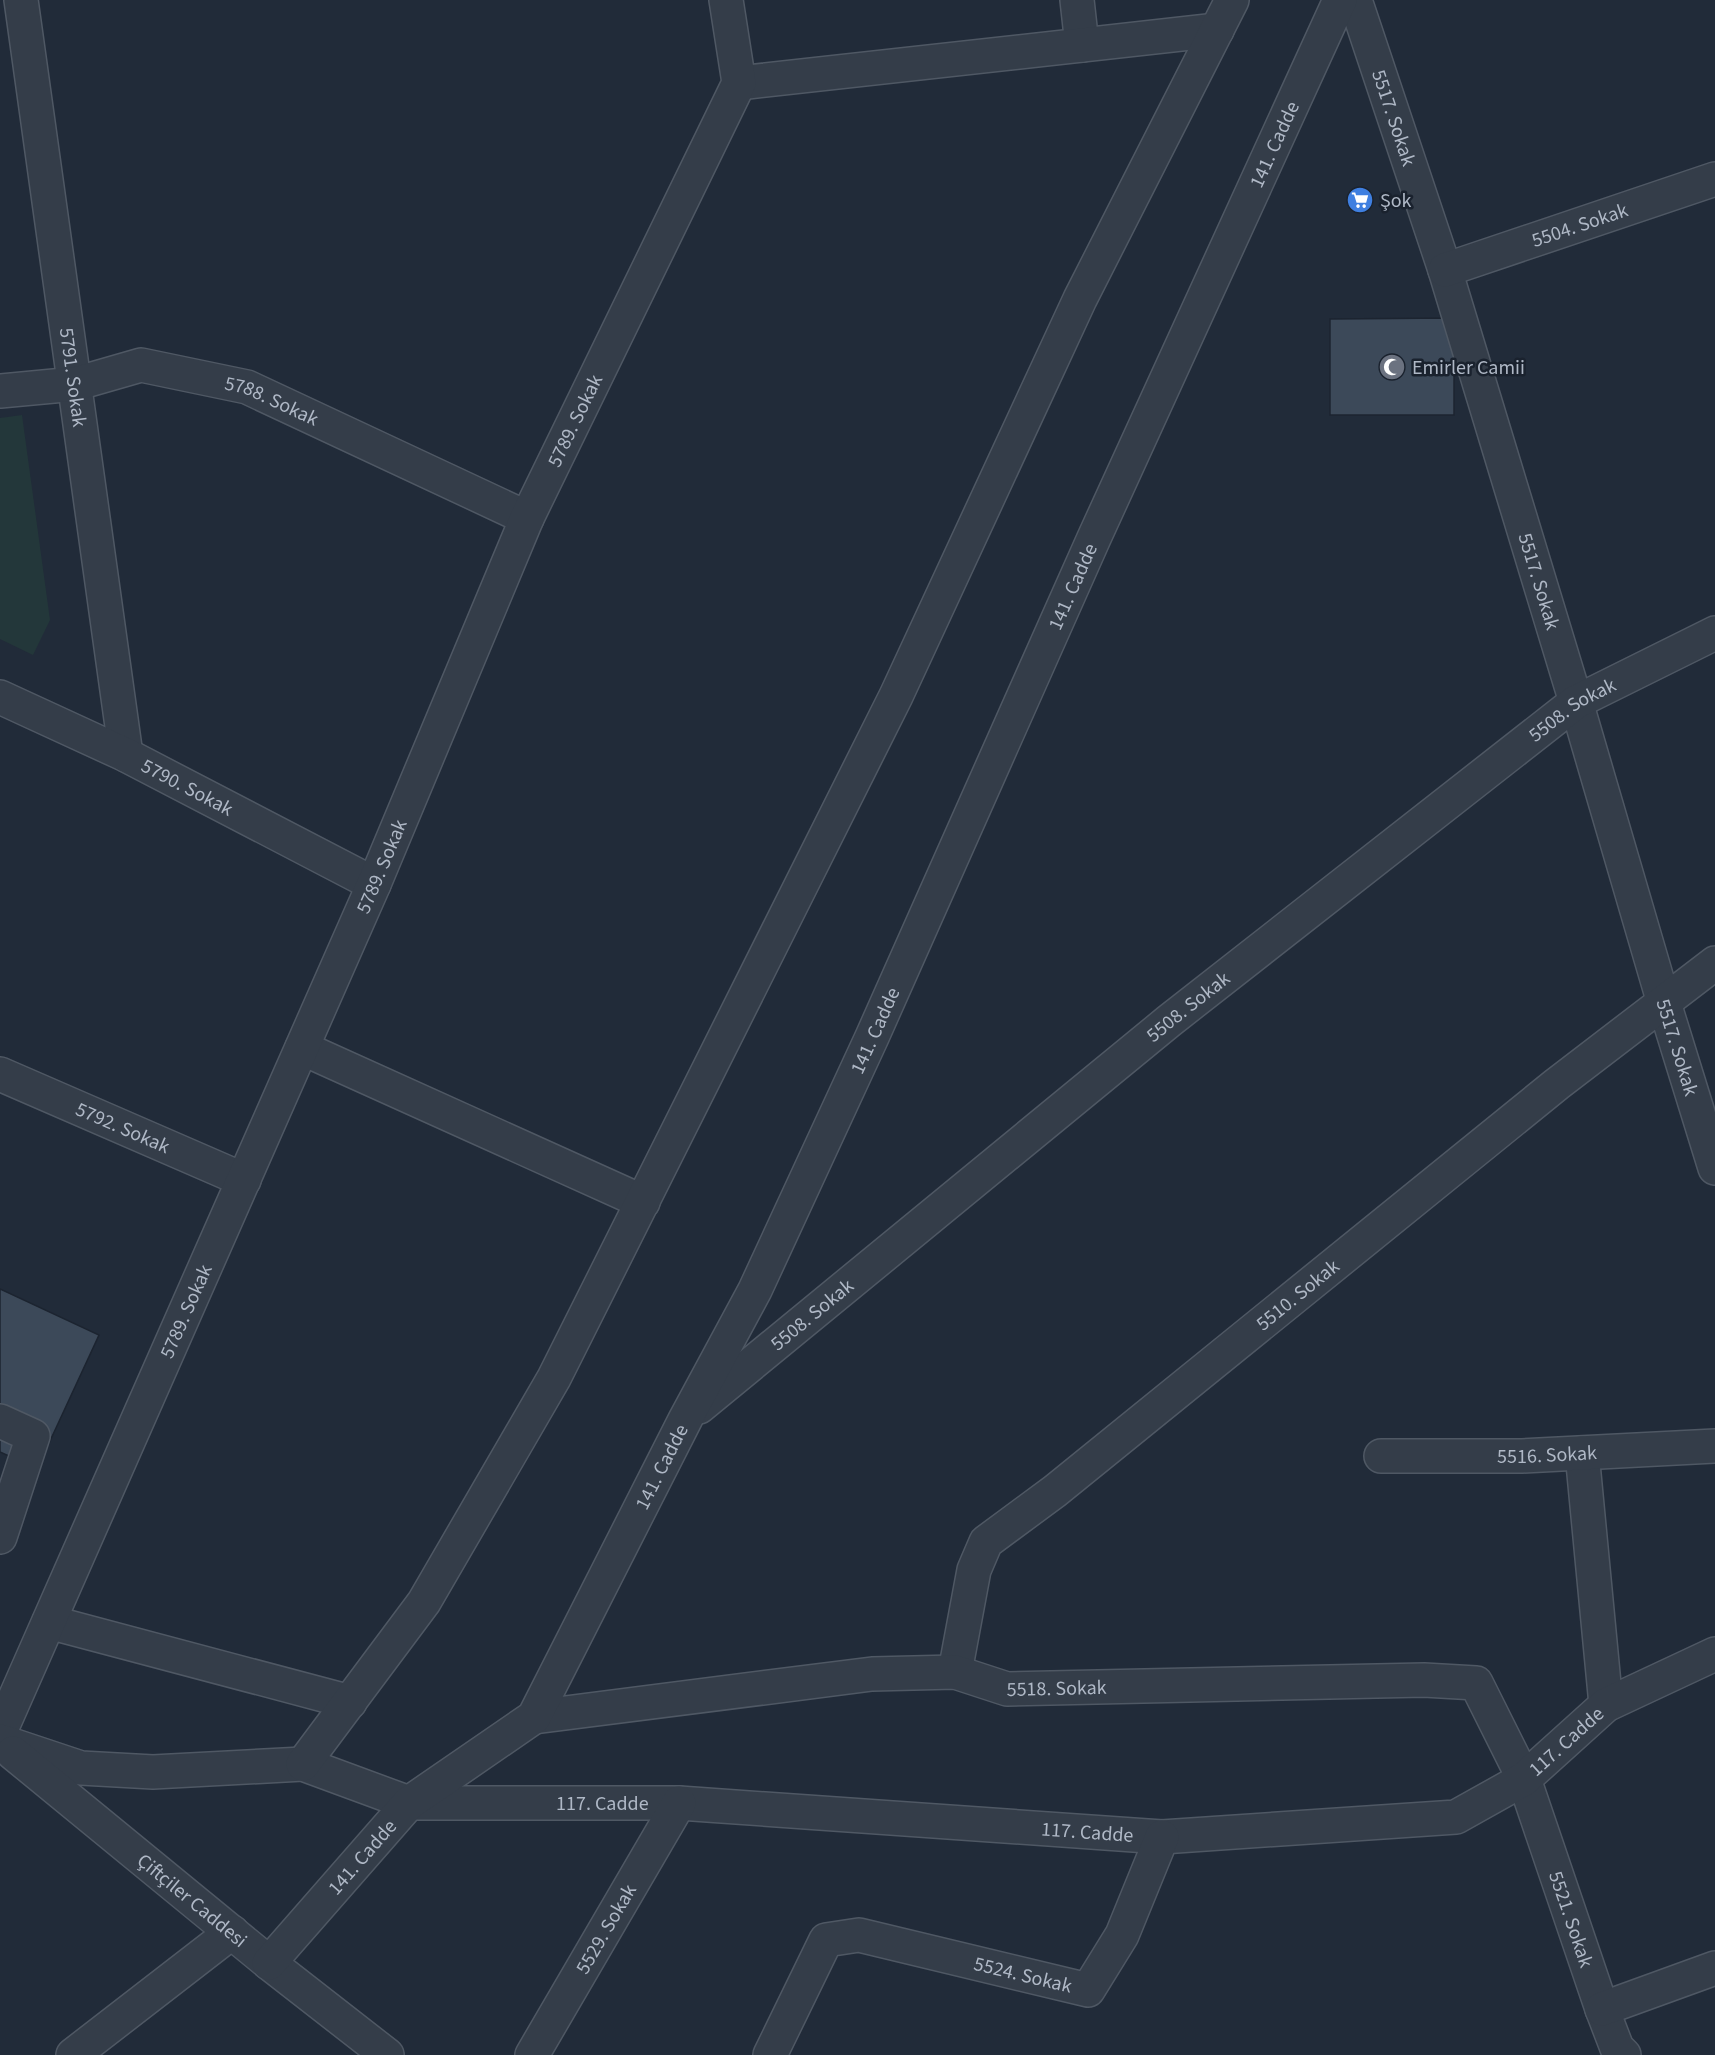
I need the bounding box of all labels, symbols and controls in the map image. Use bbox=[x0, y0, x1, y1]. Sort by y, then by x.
street label: 5517. Sokak bbox=[1364, 66, 1422, 170]
street label: 141. Cadde bbox=[1243, 97, 1307, 193]
supermarket icon: Şok bbox=[1345, 185, 1375, 215]
place label: Şok bbox=[1380, 187, 1412, 215]
street label: 5504. Sokak bbox=[1528, 196, 1632, 255]
street label: 5791. Sokak bbox=[52, 326, 93, 429]
mosque icon: Emirler Camii bbox=[1377, 352, 1407, 382]
place label: Emirler Camii bbox=[1412, 354, 1525, 382]
street label: 5788. Sokak bbox=[222, 370, 323, 434]
street label: 5789. Sokak bbox=[541, 370, 610, 472]
street label: 5517. Sokak bbox=[1511, 530, 1566, 634]
street label: 141. Cadde bbox=[1042, 539, 1105, 635]
street label: 5508. Sokak bbox=[1523, 671, 1621, 749]
street label: 5790. Sokak bbox=[136, 752, 238, 823]
street label: 5789. Sokak bbox=[350, 815, 415, 918]
street label: 5508. Sokak bbox=[1140, 965, 1236, 1049]
street label: 141. Cadde bbox=[844, 983, 907, 1079]
street label: 5517. Sokak bbox=[1649, 996, 1705, 1100]
street label: 5792. Sokak bbox=[71, 1096, 174, 1161]
street label: 5510. Sokak bbox=[1250, 1253, 1346, 1338]
street label: 5789. Sokak bbox=[154, 1260, 220, 1363]
street label: 5508. Sokak bbox=[765, 1272, 860, 1358]
street label: 141. Cadde bbox=[629, 1420, 696, 1515]
street label: 5516. Sokak bbox=[1497, 1439, 1598, 1471]
street label: 5518. Sokak bbox=[1006, 1674, 1107, 1704]
street label: 117. Cadde bbox=[1523, 1700, 1610, 1783]
street label: 117. Cadde bbox=[556, 1790, 649, 1818]
street label: 141. Cadde bbox=[322, 1813, 404, 1902]
street label: 117. Cadde bbox=[1040, 1816, 1134, 1850]
street label: Çiftçiler Caddesi bbox=[131, 1847, 253, 1955]
street label: 5521. Sokak bbox=[1541, 1868, 1600, 1971]
street label: 5529. Sokak bbox=[569, 1879, 644, 1980]
street label: 5524. Sokak bbox=[971, 1950, 1075, 2001]

